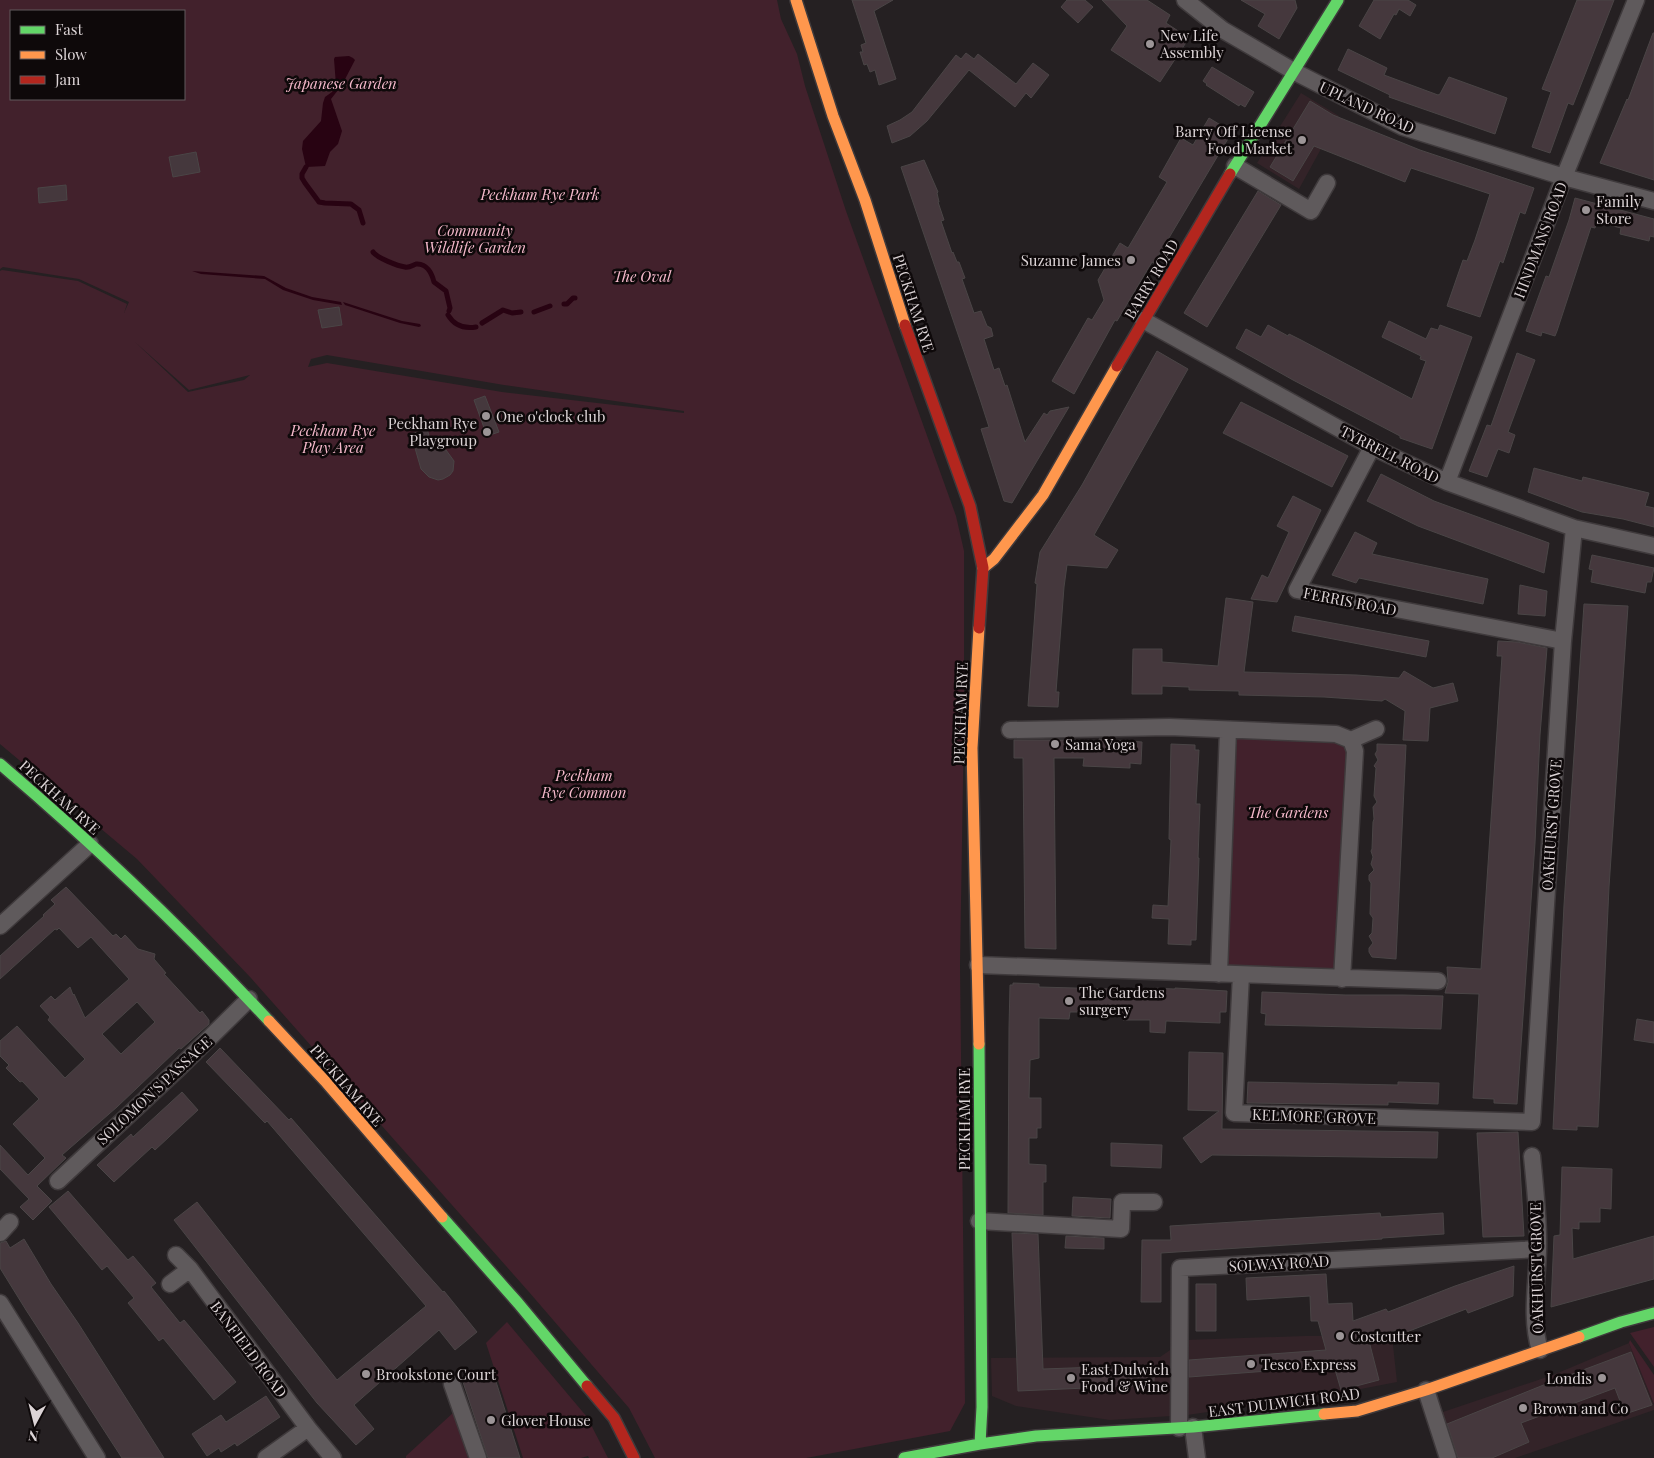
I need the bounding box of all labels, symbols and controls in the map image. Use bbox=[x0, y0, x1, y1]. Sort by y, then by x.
legend bbox=[10, 10, 185, 100]
text: Fast bbox=[55, 19, 84, 39]
place label: New Life Assembly bbox=[1159, 25, 1224, 62]
marker: New Life Assembly bbox=[1144, 38, 1156, 50]
text: Slow bbox=[55, 44, 87, 64]
text: Jam bbox=[54, 69, 81, 89]
park label: Japanese Garden bbox=[285, 73, 397, 93]
street label: UPLAND ROAD bbox=[1316, 76, 1418, 138]
place label: Barry Off License Food Market bbox=[1175, 121, 1293, 158]
marker: Barry Off License Food Market bbox=[1296, 134, 1308, 146]
street label: HINDMANS ROAD bbox=[1509, 179, 1571, 301]
park label: Peckham Rye Park bbox=[479, 184, 600, 204]
place label: Family Store bbox=[1596, 191, 1642, 228]
marker: Family Store bbox=[1580, 204, 1592, 216]
park label: Community Wildlife Garden bbox=[424, 220, 526, 257]
street label: BARRY ROAD bbox=[1119, 235, 1183, 323]
place label: Suzanne James bbox=[1021, 250, 1121, 270]
street label: PECKHAM RYE bbox=[889, 251, 939, 355]
marker: Suzanne James bbox=[1125, 254, 1137, 266]
park label: The Oval bbox=[613, 266, 672, 286]
place label: One o'clock club bbox=[496, 406, 605, 426]
marker: One o'clock club bbox=[480, 410, 492, 422]
place label: Peckham Rye Playgroup bbox=[388, 413, 477, 450]
park label: Peckham Rye Play Area bbox=[290, 420, 376, 457]
street label: TYRRELL ROAD bbox=[1337, 420, 1443, 488]
marker: Peckham Rye Playgroup bbox=[481, 426, 493, 438]
street label: FERRIS ROAD bbox=[1302, 582, 1398, 620]
street label: PECKHAM RYE bbox=[948, 661, 972, 765]
place label: Sama Yoga bbox=[1065, 734, 1136, 754]
marker: Sama Yoga bbox=[1049, 738, 1061, 750]
street label: PECKHAM RYE bbox=[15, 755, 105, 839]
street label: OAKHURST GROVE bbox=[1536, 759, 1566, 891]
park label: Peckham Rye Common bbox=[540, 765, 627, 802]
park label: The Gardens bbox=[1248, 802, 1329, 822]
place label: The Gardens surgery bbox=[1079, 982, 1165, 1019]
marker: The Gardens surgery bbox=[1063, 995, 1075, 1007]
street label: SOLOMON'S PASSAGE bbox=[92, 1031, 216, 1149]
street label: PECKHAM RYE bbox=[306, 1040, 388, 1130]
street label: PECKHAM RYE bbox=[954, 1068, 974, 1170]
street label: KELMORE GROVE bbox=[1252, 1104, 1376, 1128]
street label: OAKHURST GROVE bbox=[1525, 1202, 1547, 1334]
street label: SOLWAY ROAD bbox=[1228, 1250, 1330, 1276]
street label: BANFIELD ROAD bbox=[206, 1297, 292, 1401]
place label: Costcutter bbox=[1350, 1326, 1421, 1346]
marker: Costcutter bbox=[1334, 1330, 1346, 1342]
place label: Tesco Express bbox=[1261, 1354, 1356, 1374]
marker: Tesco Express bbox=[1245, 1358, 1257, 1370]
place label: East Dulwich Food & Wine bbox=[1081, 1359, 1169, 1396]
place label: Brookstone Court bbox=[376, 1364, 497, 1384]
marker: Brookstone Court bbox=[360, 1368, 372, 1380]
place label: Londis bbox=[1546, 1368, 1592, 1388]
marker: East Dulwich Food & Wine bbox=[1065, 1372, 1077, 1384]
marker: Londis bbox=[1596, 1372, 1608, 1384]
street label: EAST DULWICH ROAD bbox=[1207, 1383, 1361, 1421]
north arrow bbox=[10, 1398, 60, 1448]
place label: Brown and Co bbox=[1533, 1398, 1628, 1418]
marker: Brown and Co bbox=[1517, 1402, 1529, 1414]
place label: Glover House bbox=[501, 1410, 591, 1430]
marker: Glover House bbox=[485, 1414, 497, 1426]
text: N bbox=[27, 1426, 40, 1446]

